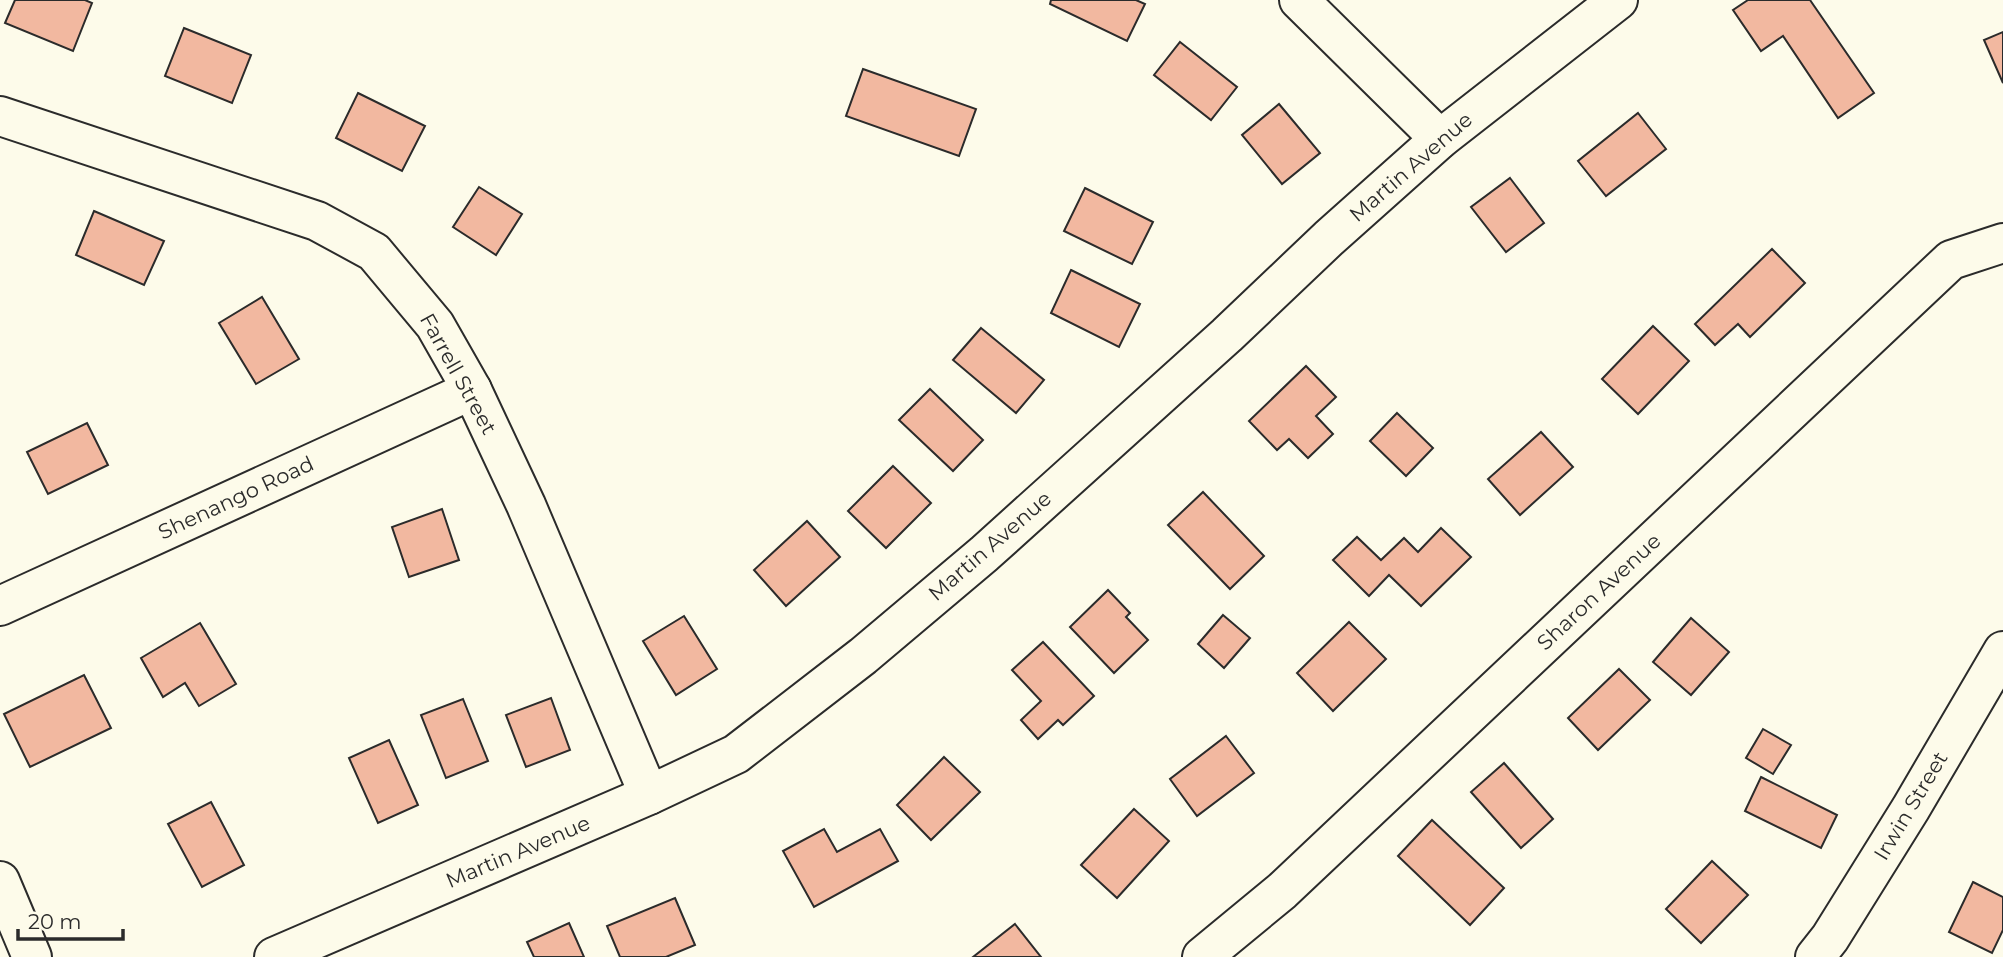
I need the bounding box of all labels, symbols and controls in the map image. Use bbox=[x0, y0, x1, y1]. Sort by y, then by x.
street label: Martin Avenue bbox=[1344, 107, 1477, 227]
street label: Farrell Street bbox=[415, 309, 502, 439]
street label: Shenango Road bbox=[154, 451, 317, 544]
street label: Martin Avenue bbox=[923, 486, 1056, 606]
street label: Sharon Avenue bbox=[1532, 528, 1666, 655]
street label: Irwin Street bbox=[1868, 747, 1953, 865]
street label: Martin Avenue bbox=[442, 810, 594, 893]
scale bar bbox=[18, 898, 122, 942]
text: 20 m bbox=[28, 909, 82, 934]

